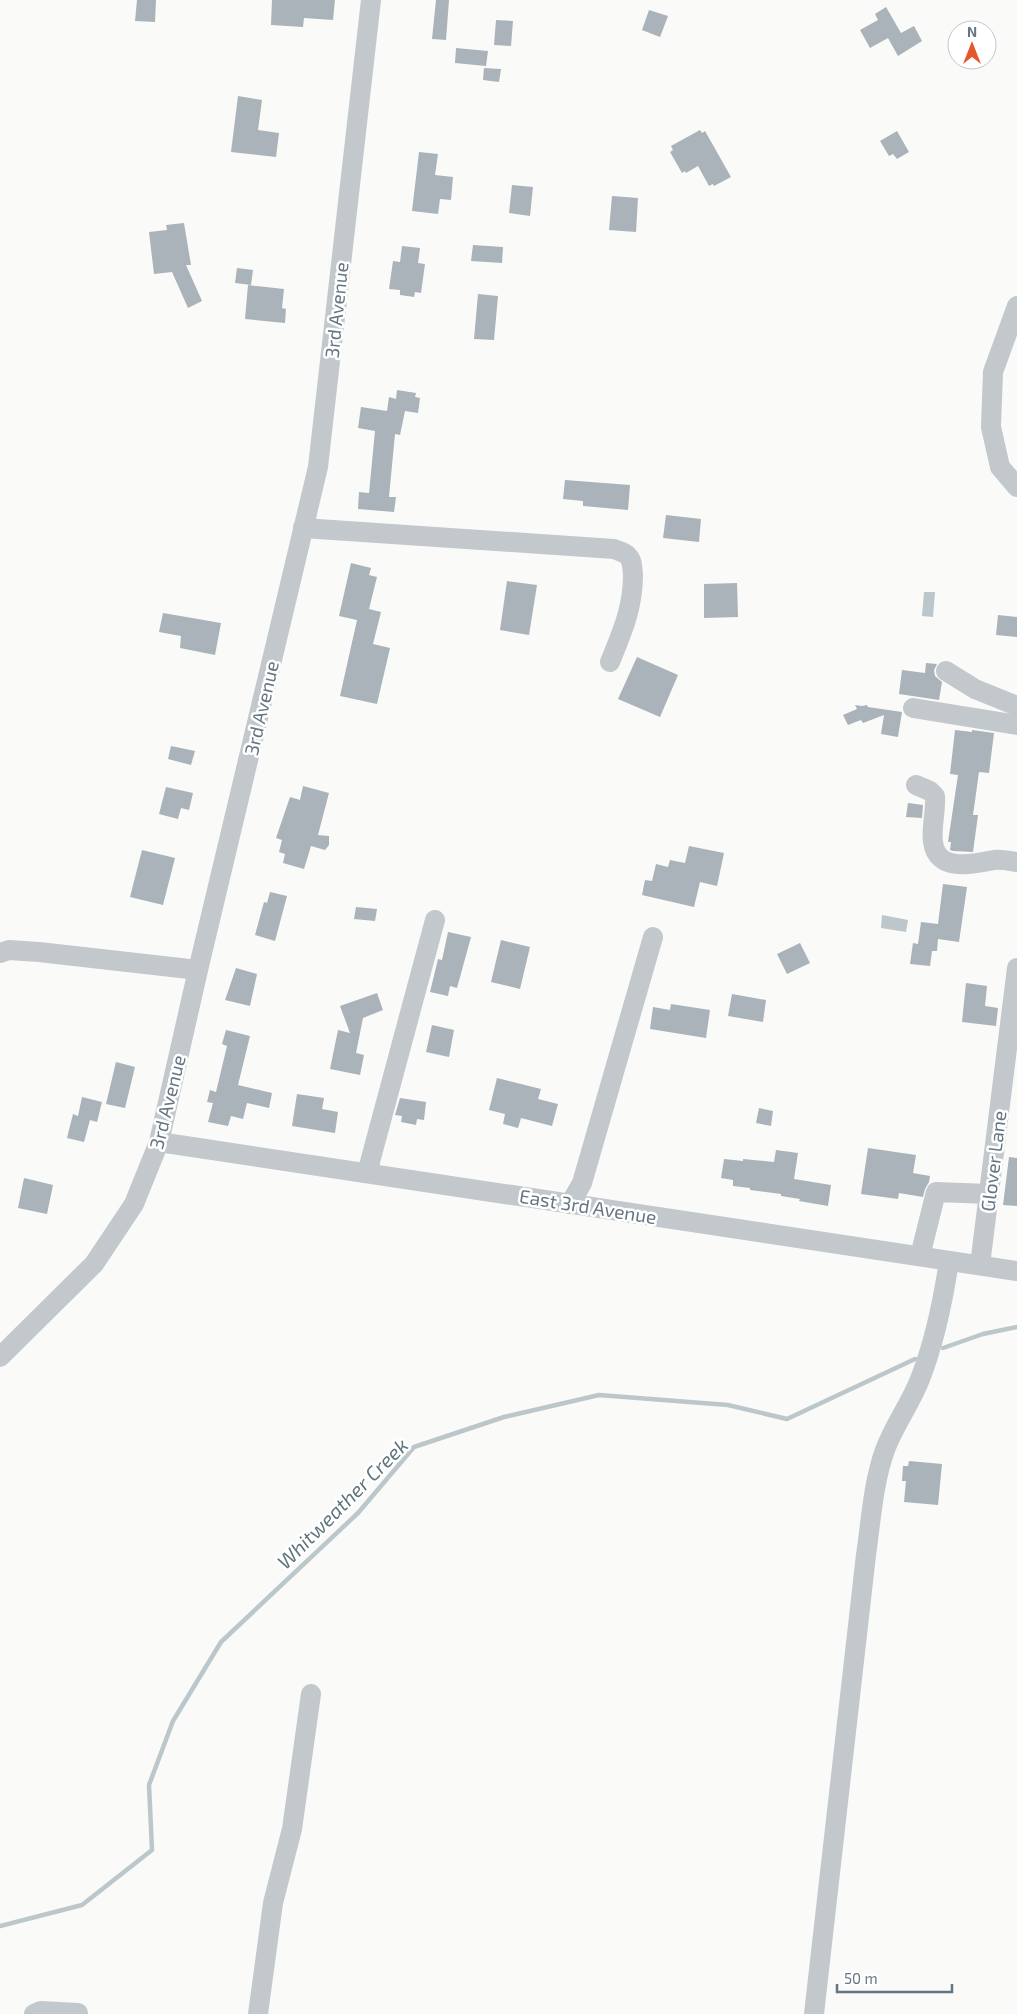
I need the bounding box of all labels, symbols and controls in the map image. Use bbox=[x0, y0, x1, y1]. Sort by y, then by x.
north arrow bbox=[947, 20, 997, 70]
text: N bbox=[967, 23, 977, 40]
street label: 3rd Avenue bbox=[320, 261, 352, 359]
street label: 3rd Avenue bbox=[239, 658, 283, 758]
street label: 3rd Avenue bbox=[144, 1052, 190, 1152]
street label: Glover Lane bbox=[975, 1109, 1011, 1213]
street label: East 3rd Avenue bbox=[518, 1184, 658, 1228]
water label: Whitweather Creek bbox=[272, 1433, 412, 1573]
scale bar bbox=[837, 1962, 952, 1994]
text: 50 m bbox=[844, 1969, 878, 1987]

